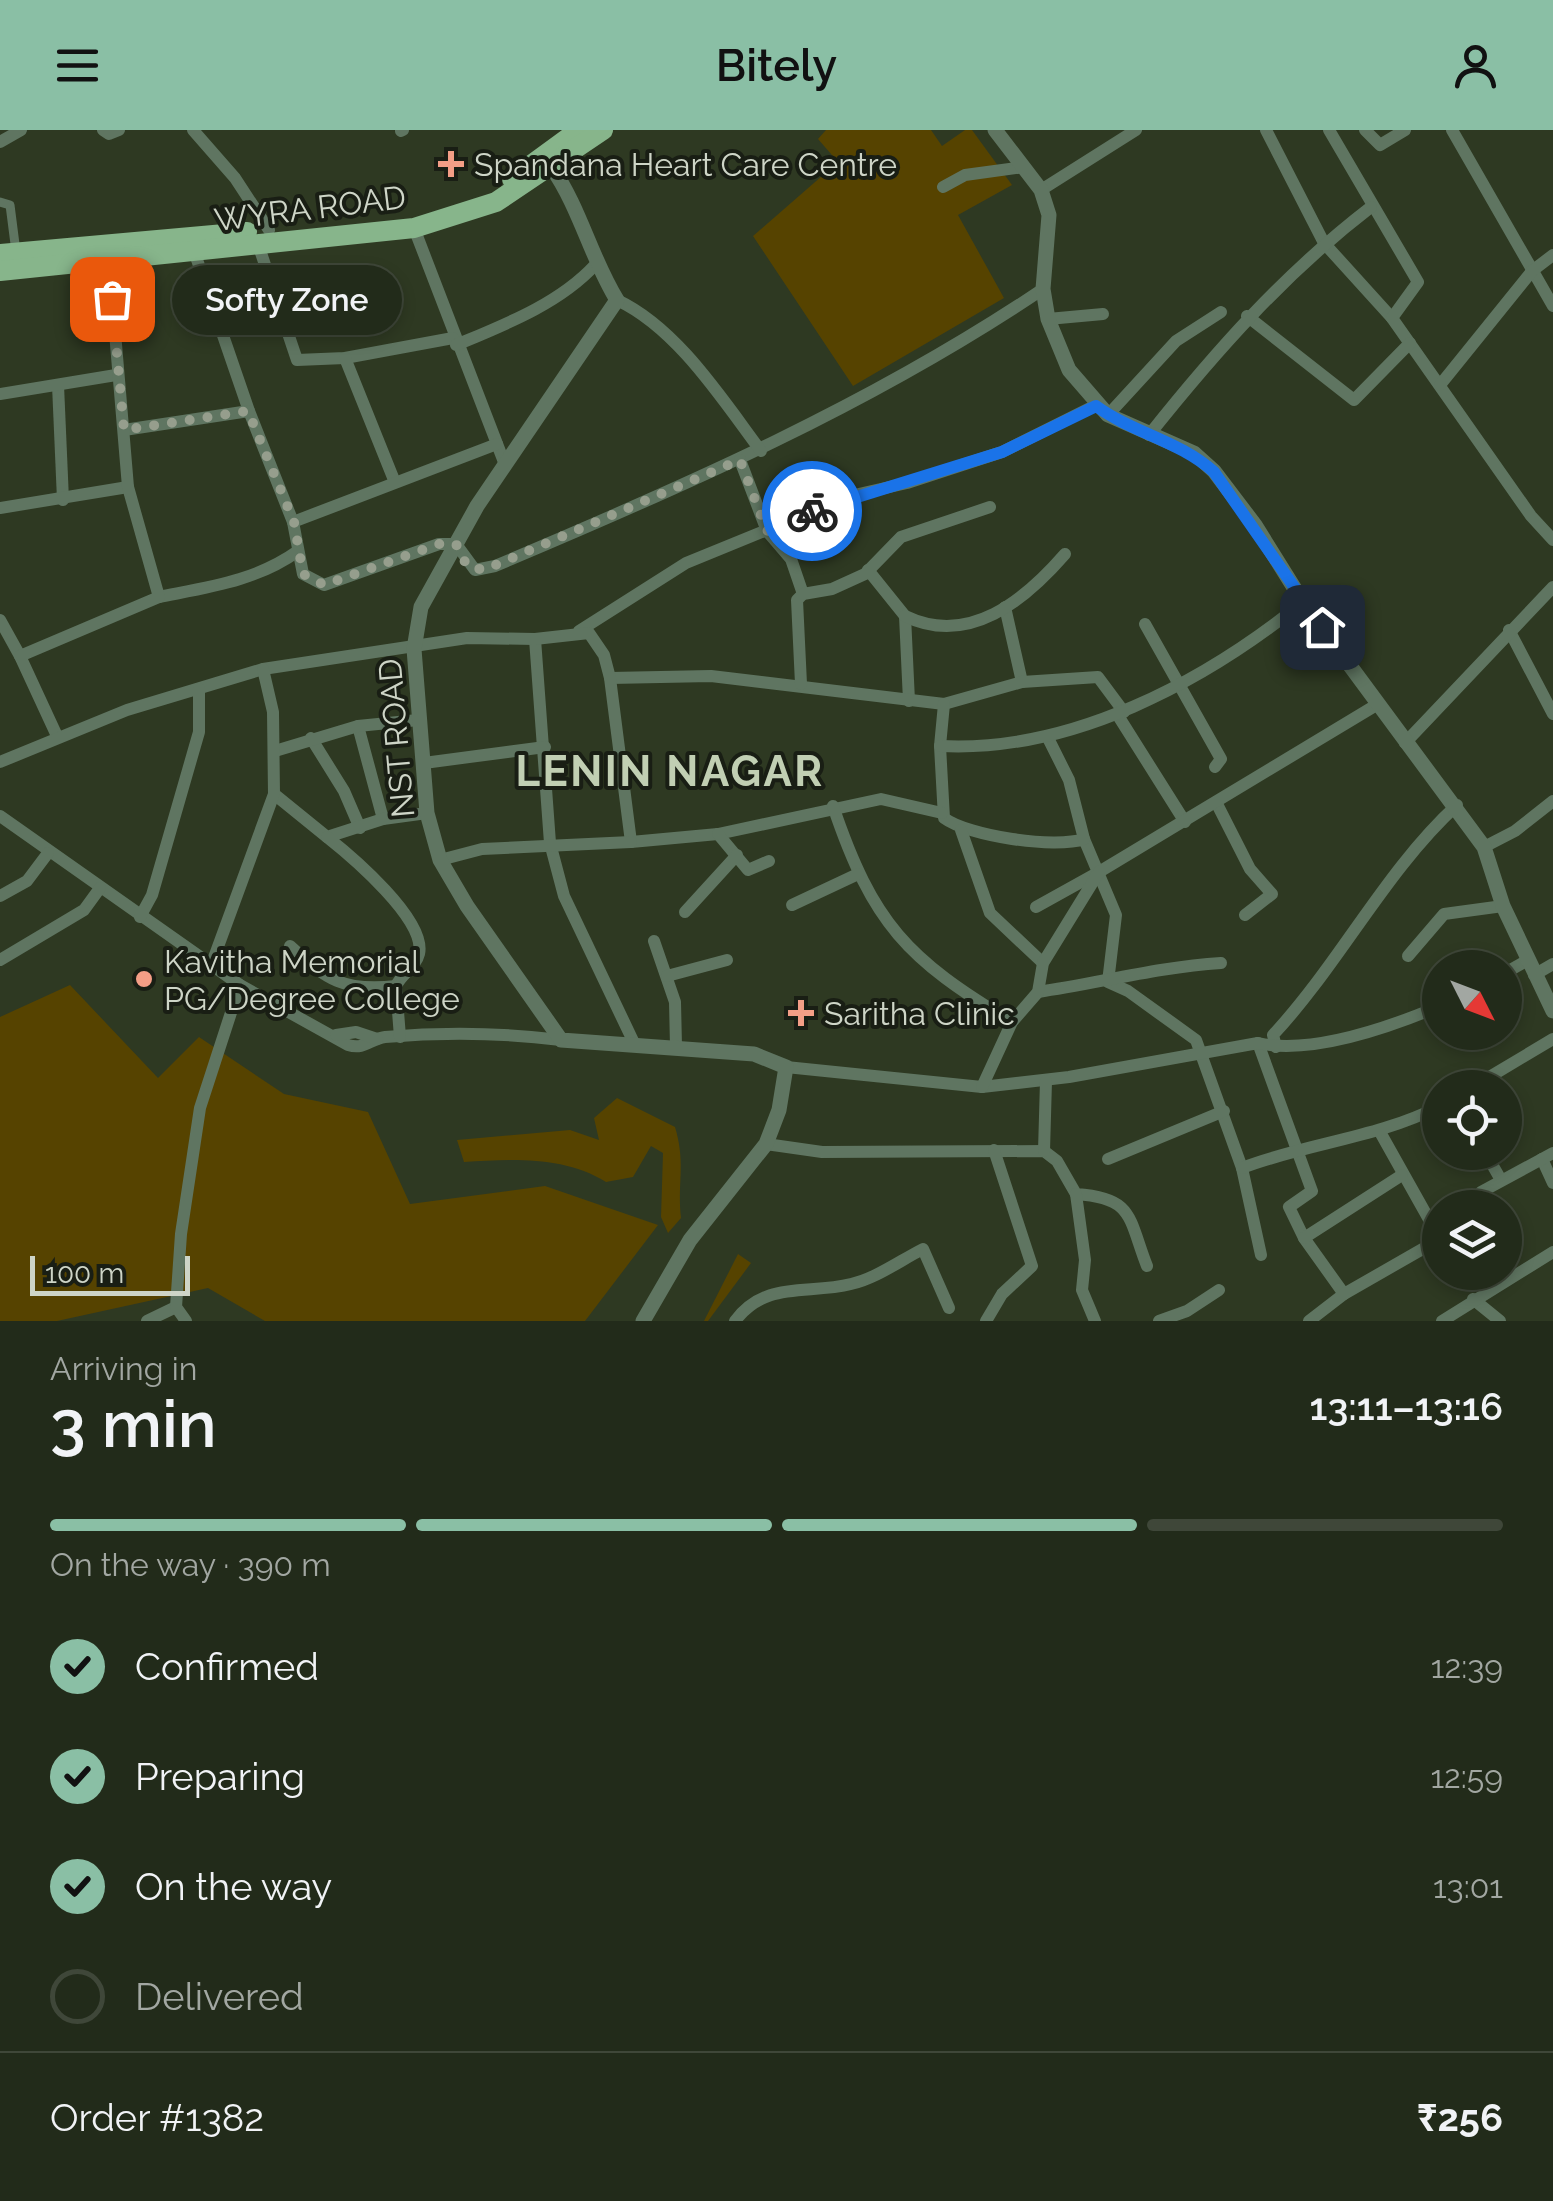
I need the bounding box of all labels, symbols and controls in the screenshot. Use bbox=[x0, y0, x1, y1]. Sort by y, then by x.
icon: menu bbox=[50, 38, 105, 93]
icon: person bbox=[1448, 38, 1503, 93]
text: Bitely bbox=[716, 39, 837, 92]
place label: Spandana Heart Care Centre bbox=[474, 146, 897, 183]
marker: Spandana Heart Care Centre bbox=[438, 151, 464, 177]
street label: WYRA ROAD bbox=[212, 178, 408, 238]
pin bbox=[70, 257, 155, 342]
callout: Softy Zone bbox=[172, 264, 402, 334]
icon: bag bbox=[85, 272, 140, 327]
text: Softy Zone bbox=[205, 281, 369, 318]
courier bbox=[762, 461, 862, 561]
icon: bike bbox=[785, 484, 840, 539]
pin bbox=[1280, 585, 1365, 670]
icon: home bbox=[1295, 600, 1350, 655]
street label: NST ROAD bbox=[371, 657, 421, 819]
district label: LENIN NAGAR bbox=[515, 747, 825, 796]
place label: Kavitha Memorial PG/Degree College bbox=[164, 943, 460, 1017]
north arrow bbox=[1422, 950, 1522, 1050]
map controls bbox=[1422, 950, 1522, 1290]
marker: Kavitha Memorial PG/Degree College bbox=[133, 968, 155, 990]
place label: Saritha Clinic bbox=[824, 995, 1015, 1032]
marker: Saritha Clinic bbox=[788, 1000, 814, 1026]
button: locate bbox=[1422, 1070, 1522, 1170]
button: layers bbox=[1422, 1190, 1522, 1290]
scale bar bbox=[30, 1251, 190, 1296]
text: 100 m bbox=[45, 1257, 124, 1290]
text: Arriving in bbox=[50, 1350, 197, 1387]
text: 13:11–13:16 bbox=[1310, 1384, 1503, 1429]
text: 3 min bbox=[50, 1386, 217, 1462]
text: On the way · 390 m bbox=[50, 1546, 331, 1583]
icon: check bbox=[50, 1639, 105, 1694]
text: Confirmed bbox=[135, 1644, 319, 1689]
text: 12:39 bbox=[1431, 1648, 1503, 1685]
icon: check bbox=[50, 1749, 105, 1804]
text: Preparing bbox=[135, 1754, 305, 1799]
text: 12:59 bbox=[1430, 1758, 1503, 1795]
icon: check bbox=[50, 1859, 105, 1914]
text: On the way bbox=[135, 1864, 332, 1909]
text: 13:01 bbox=[1433, 1868, 1503, 1905]
text: Delivered bbox=[135, 1974, 304, 2019]
text: Order #1382 bbox=[50, 2095, 264, 2140]
text: ₹256 bbox=[1417, 2095, 1503, 2140]

